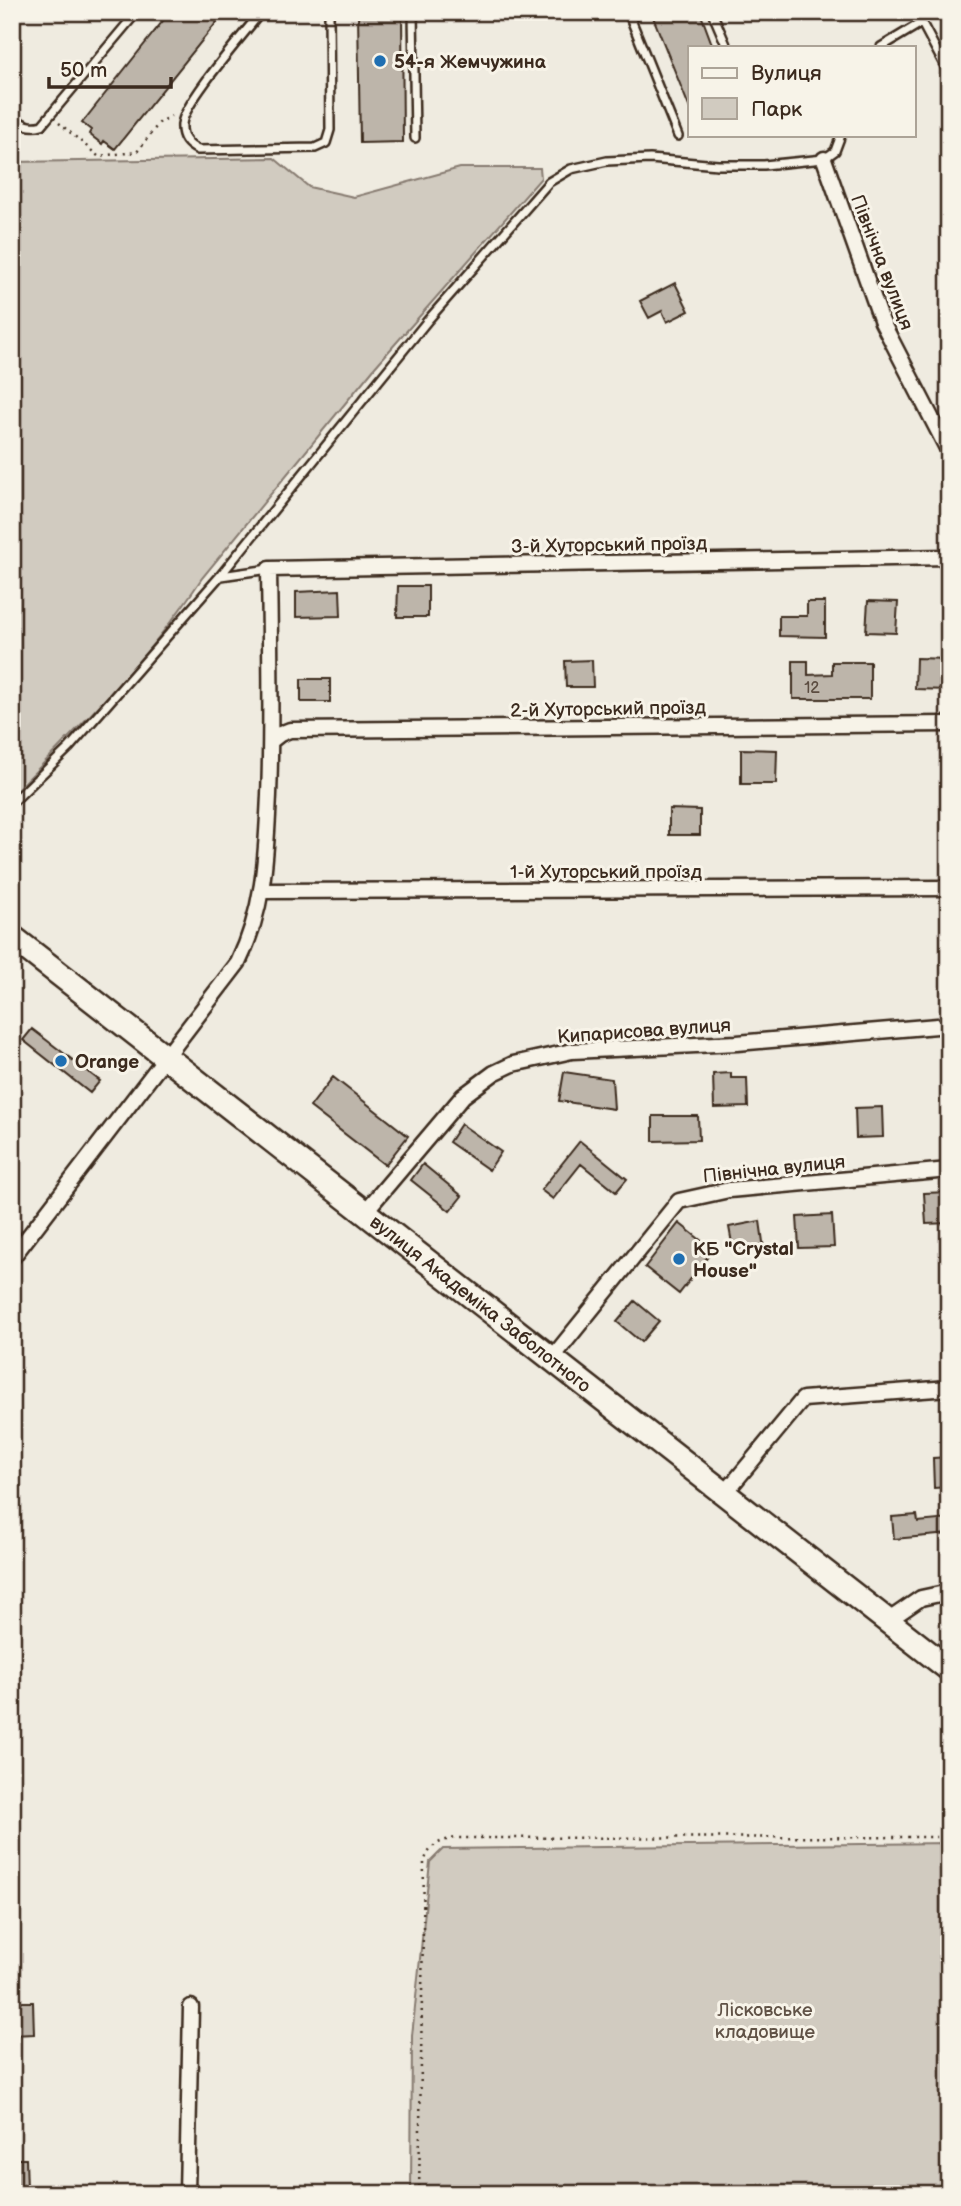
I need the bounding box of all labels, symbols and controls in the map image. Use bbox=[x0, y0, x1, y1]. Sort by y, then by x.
scale bar bbox=[49, 46, 172, 90]
legend bbox=[688, 46, 916, 136]
place label: 54-я Жемчужина bbox=[394, 51, 547, 74]
marker: 54-я Жемчужина bbox=[372, 53, 388, 69]
text: 50 m bbox=[60, 58, 107, 83]
text: Вулиця bbox=[751, 61, 822, 86]
text: Парк bbox=[751, 97, 802, 122]
street label: Північна вулиця bbox=[845, 192, 918, 333]
street label: 3-й Хуторський проїзд bbox=[511, 532, 708, 559]
house number: 12 bbox=[804, 679, 820, 698]
street label: 2-й Хуторський проїзд bbox=[510, 696, 707, 723]
street label: 1-й Хуторський проїзд bbox=[510, 861, 702, 884]
street label: Кипарисова вулиця bbox=[557, 1014, 732, 1049]
place label: Orange bbox=[75, 1051, 139, 1074]
marker: Orange bbox=[53, 1053, 69, 1069]
street label: Північна вулиця bbox=[702, 1151, 846, 1188]
street label: вулиця Академіка Заболотного bbox=[365, 1211, 595, 1398]
place label: КБ "Crystal House" bbox=[693, 1238, 794, 1283]
marker: КБ "Crystal House" bbox=[671, 1251, 687, 1267]
park label: Лісковське кладовище bbox=[715, 1999, 816, 2044]

